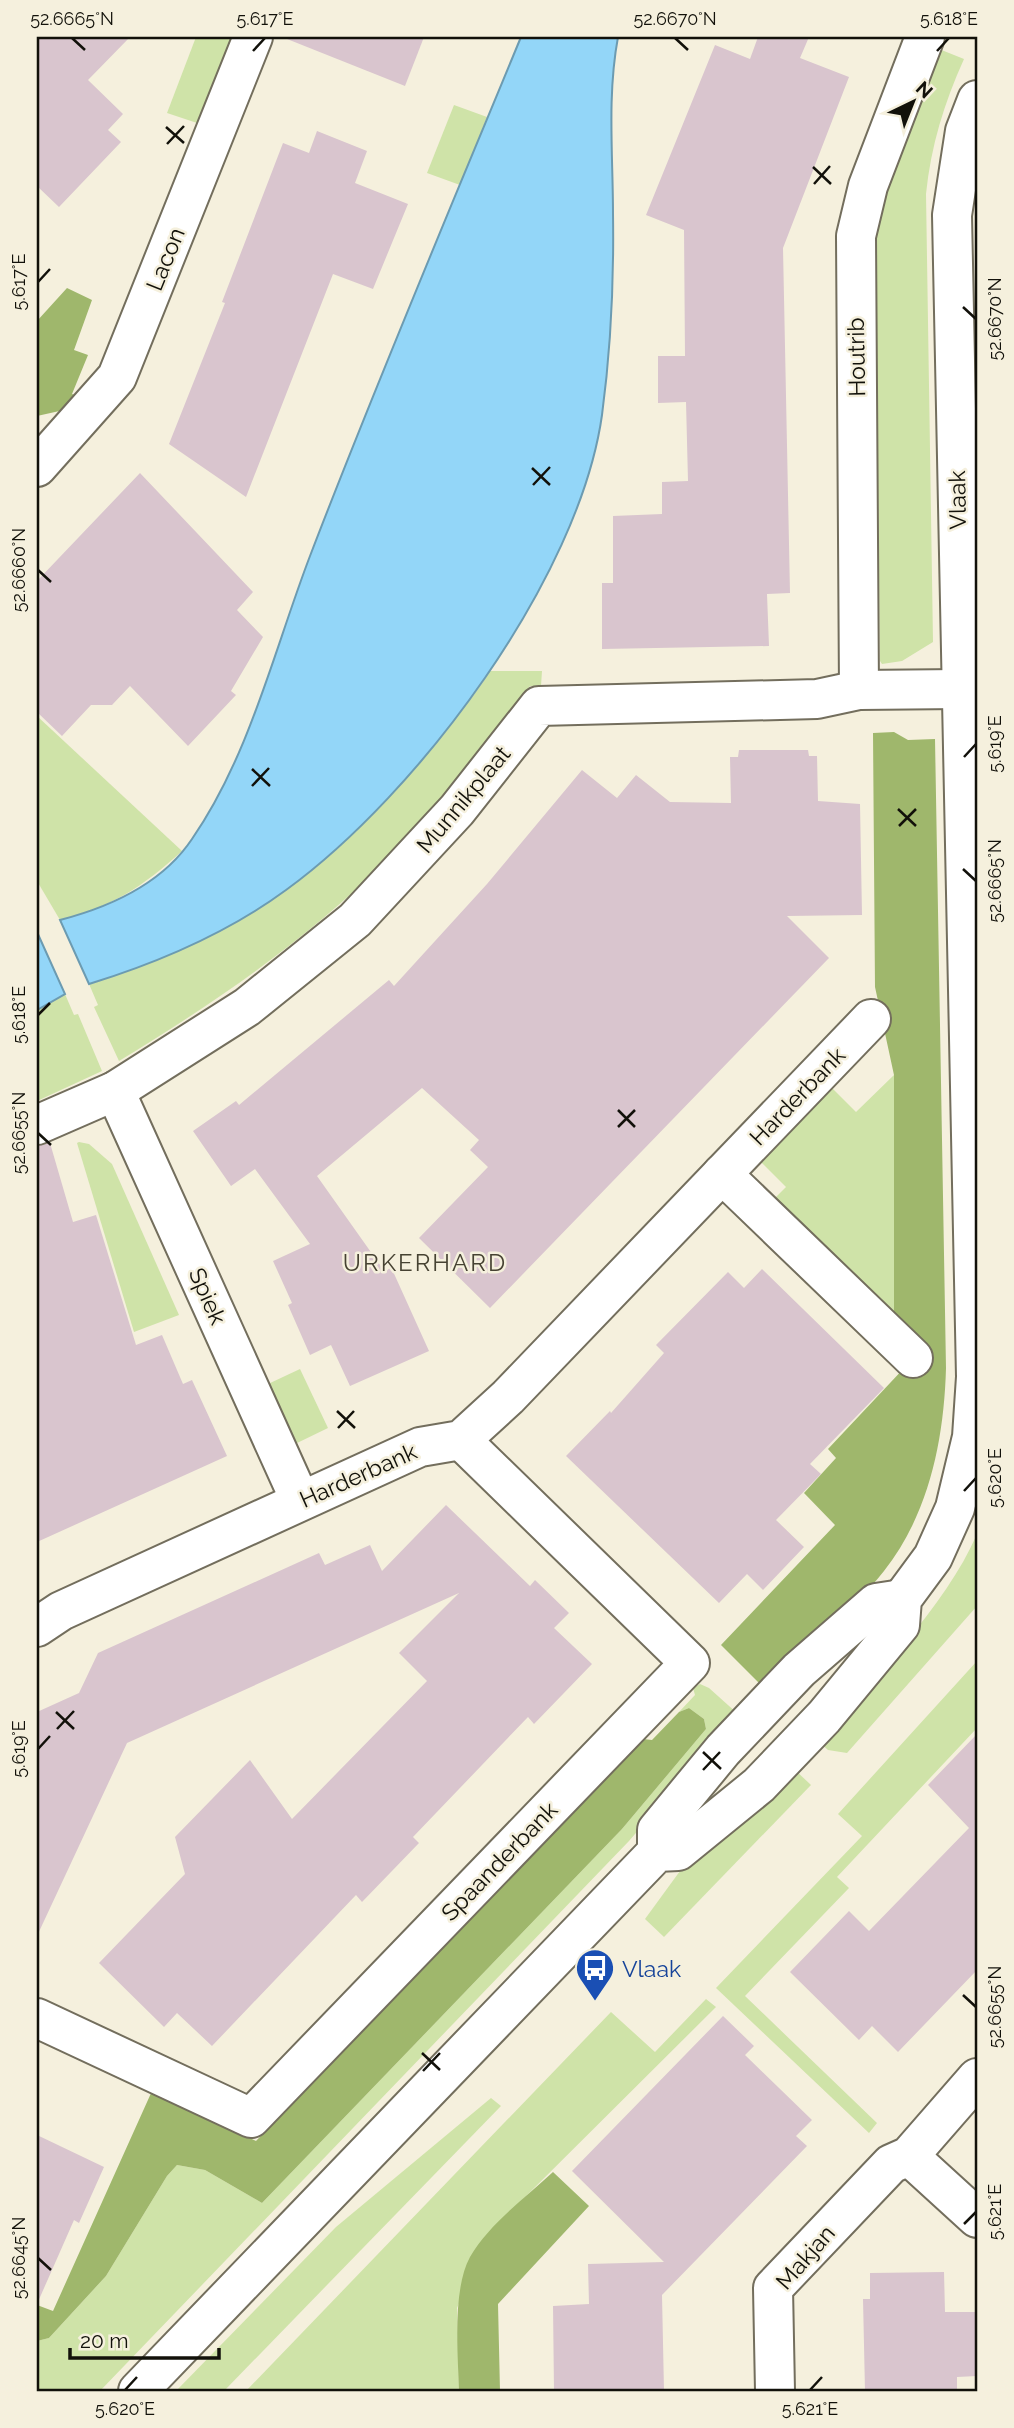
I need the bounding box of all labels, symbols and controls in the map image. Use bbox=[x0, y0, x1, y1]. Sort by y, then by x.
text: 52.6665°N bbox=[30, 8, 114, 29]
text: 5.617°E bbox=[236, 8, 294, 29]
text: 52.6670°N bbox=[633, 8, 717, 29]
text: 5.618°E bbox=[920, 8, 978, 29]
north arrow bbox=[878, 66, 948, 136]
text: N bbox=[912, 77, 937, 103]
street label: Lacon bbox=[140, 224, 190, 294]
text: 5.617°E bbox=[8, 253, 29, 311]
text: 52.6670°N bbox=[984, 277, 1005, 361]
street label: Houtrib bbox=[842, 317, 870, 397]
street label: Vlaak bbox=[943, 470, 971, 530]
text: 52.6660°N bbox=[8, 528, 29, 612]
text: 5.619°E bbox=[984, 715, 1005, 773]
street label: Munnikplaat bbox=[411, 740, 516, 858]
text: 52.6665°N bbox=[984, 839, 1005, 923]
text: 5.618°E bbox=[8, 986, 29, 1044]
street label: Harderbank bbox=[744, 1042, 850, 1150]
text: 52.6655°N bbox=[8, 1092, 29, 1174]
district label: URKERHARD bbox=[343, 1248, 507, 1277]
street label: Spiek bbox=[184, 1264, 232, 1328]
street label: Harderbank bbox=[295, 1437, 421, 1513]
text: 5.620°E bbox=[984, 1448, 1005, 1508]
text: 5.619°E bbox=[8, 1720, 29, 1778]
street label: Spaanderbank bbox=[436, 1796, 562, 1926]
bus stop icon: Vlaak bbox=[574, 1947, 616, 2002]
place label: Vlaak bbox=[622, 1955, 681, 1982]
text: 52.6655°N bbox=[984, 1966, 1005, 2048]
text: 5.621°E bbox=[984, 2184, 1005, 2240]
text: 52.6645°N bbox=[8, 2217, 29, 2299]
street label: Makjan bbox=[770, 2219, 840, 2295]
scale bar bbox=[70, 2316, 219, 2360]
text: 20 m bbox=[80, 2328, 128, 2353]
text: 5.620°E bbox=[95, 2398, 155, 2419]
text: 5.621°E bbox=[782, 2398, 838, 2419]

